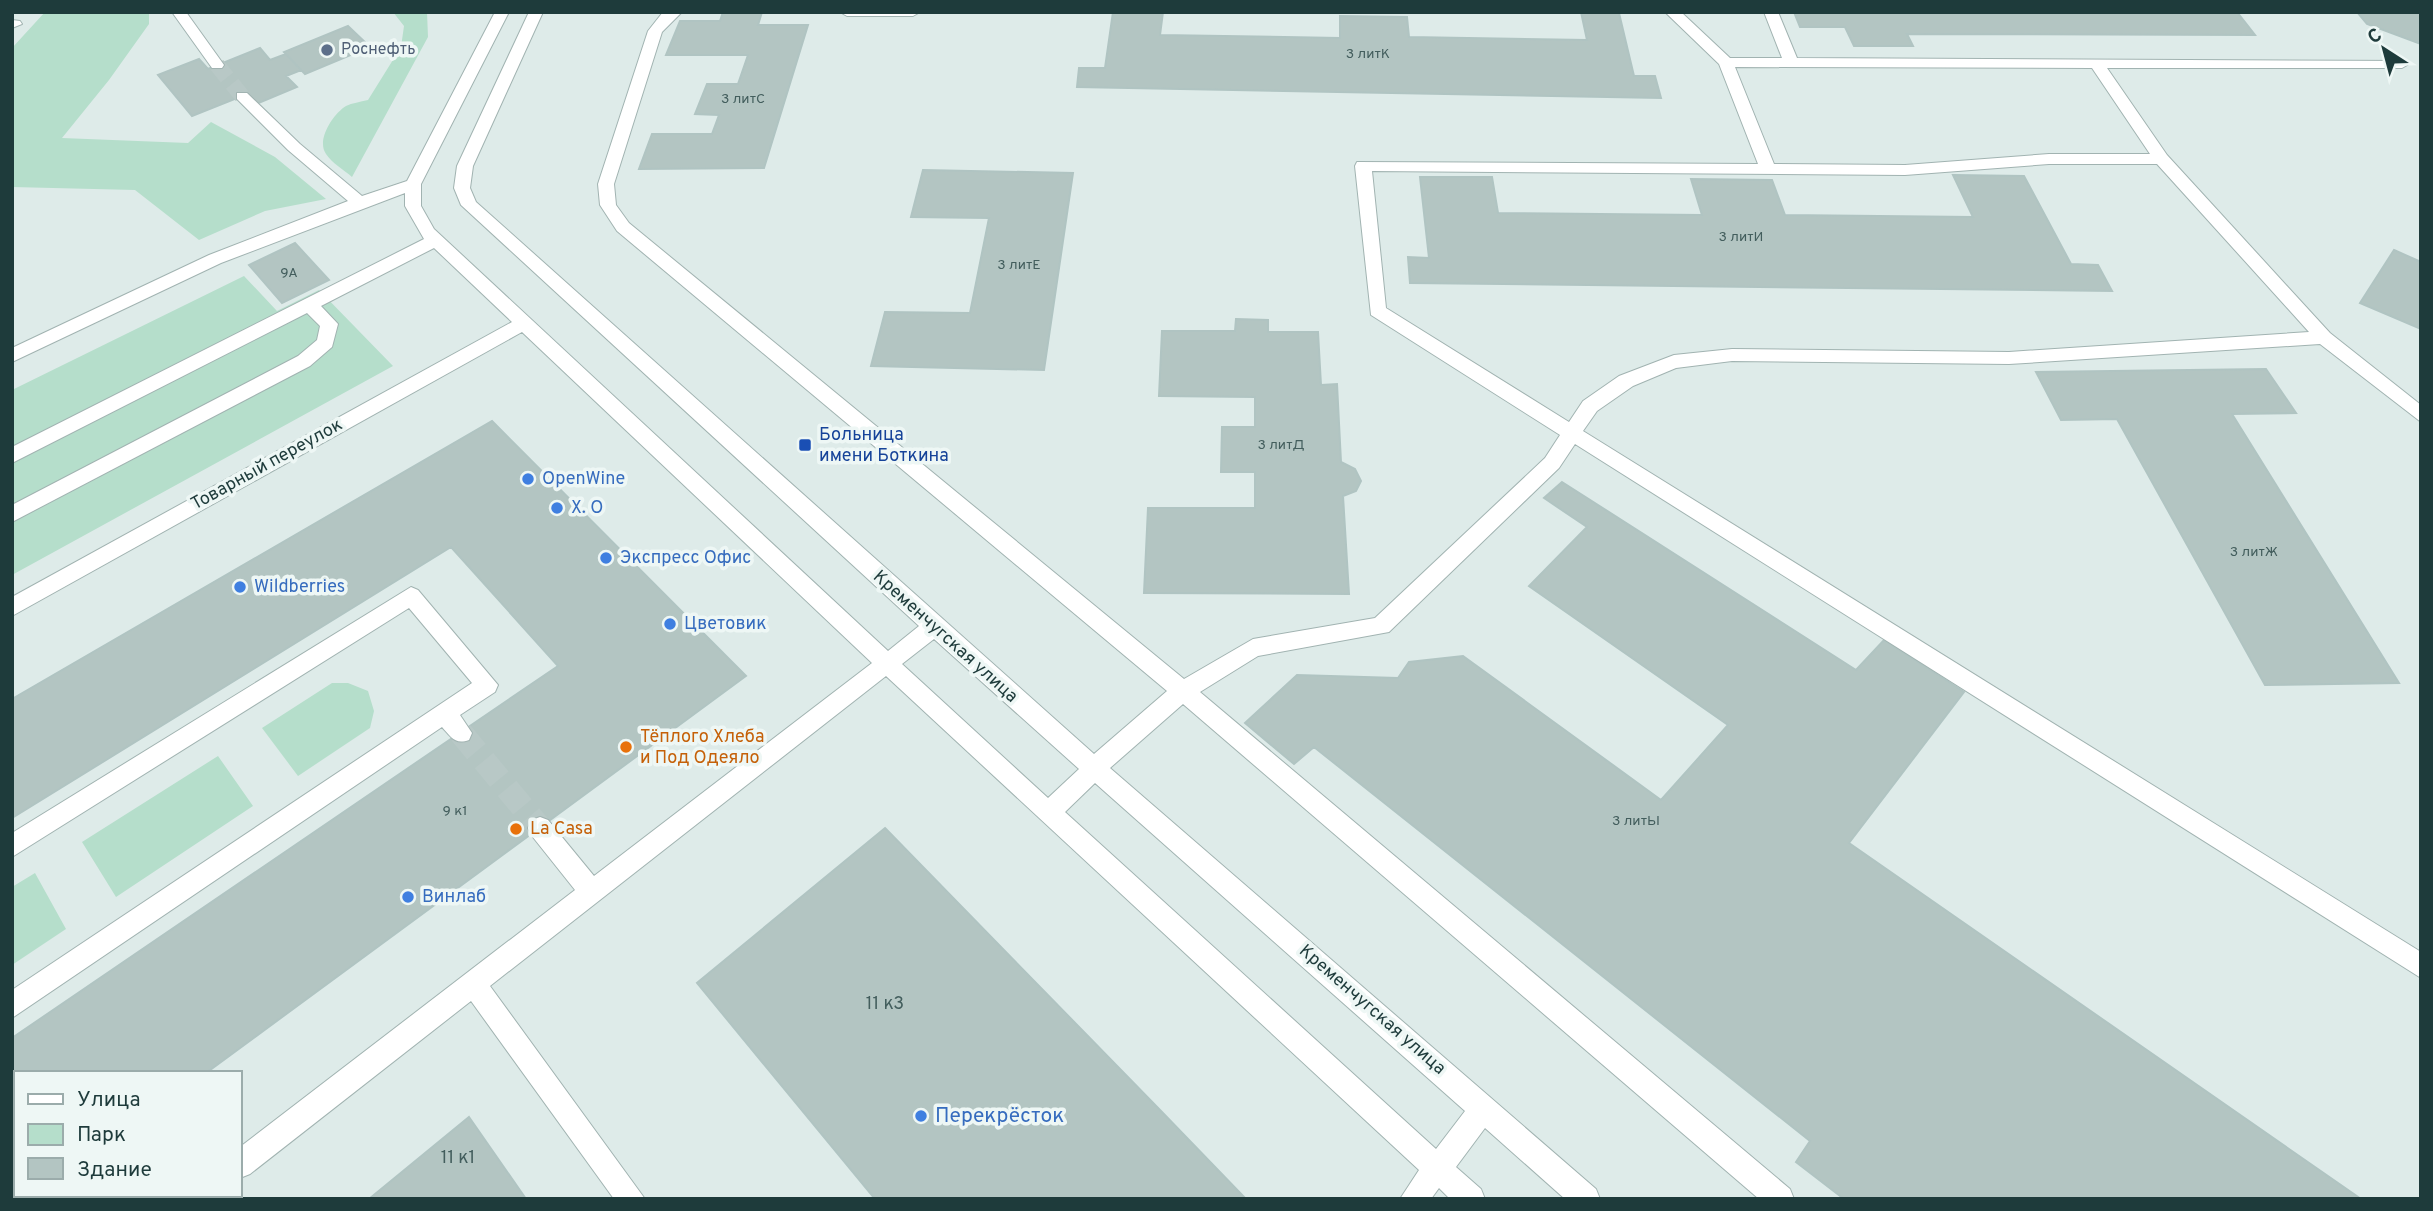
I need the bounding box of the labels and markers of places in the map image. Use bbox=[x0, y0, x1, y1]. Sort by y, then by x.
place label: Роснефть bbox=[341, 40, 416, 60]
marker: Роснефть bbox=[319, 42, 335, 58]
place label: Больница имени Боткина bbox=[819, 424, 949, 468]
marker: Больница имени Боткина bbox=[797, 437, 813, 453]
place label: OpenWine bbox=[542, 468, 625, 491]
marker: OpenWine bbox=[520, 471, 536, 487]
place label: X. O bbox=[571, 497, 603, 520]
marker: X. O bbox=[549, 500, 565, 516]
place label: Экспресс Офис bbox=[620, 547, 751, 570]
marker: Экспресс Офис bbox=[598, 550, 614, 566]
place label: Wildberries bbox=[254, 576, 345, 599]
marker: Wildberries bbox=[232, 579, 248, 595]
place label: Цветовик bbox=[684, 613, 766, 636]
marker: Цветовик bbox=[662, 616, 678, 632]
place label: Тёплого Хлеба и Под Одеяло bbox=[640, 726, 765, 770]
marker: Тёплого Хлеба и Под Одеяло bbox=[618, 739, 634, 755]
place label: La Casa bbox=[530, 818, 593, 841]
marker: La Casa bbox=[508, 821, 524, 837]
place label: Винлаб bbox=[422, 886, 486, 909]
marker: Винлаб bbox=[400, 889, 416, 905]
place label: Перекрёсток bbox=[935, 1103, 1064, 1130]
marker: Перекрёсток bbox=[913, 1108, 929, 1124]

